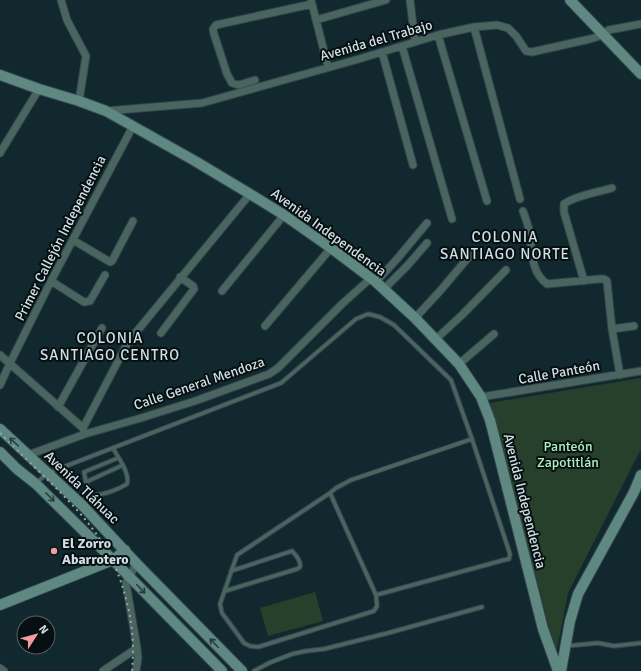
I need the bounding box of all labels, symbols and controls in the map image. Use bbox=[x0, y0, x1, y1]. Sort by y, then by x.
street label: Avenida del Trabajo bbox=[318, 16, 434, 65]
street label: Primer Callejón Independencia bbox=[11, 153, 110, 324]
street label: Avenida Independencia bbox=[268, 185, 390, 280]
district label: COLONIA SANTIAGO NORTE bbox=[440, 228, 570, 263]
district label: COLONIA SANTIAGO CENTRO bbox=[40, 329, 180, 364]
street label: Calle General Mendoza bbox=[132, 353, 267, 414]
street label: Calle Panteón bbox=[517, 357, 601, 388]
street label: Avenida Independencia bbox=[500, 432, 550, 570]
one-way arrow bbox=[9, 437, 19, 447]
park label: Panteón Zapotitlán bbox=[537, 438, 599, 471]
street label: Avenida Tláhuac bbox=[41, 447, 123, 528]
one-way arrow bbox=[45, 492, 55, 502]
place label: El Zorro Abarrotero bbox=[62, 535, 129, 568]
marker: El Zorro Abarrotero bbox=[49, 546, 59, 556]
one-way arrow bbox=[137, 584, 146, 594]
north arrow bbox=[16, 615, 56, 655]
text: N bbox=[36, 622, 51, 636]
one-way arrow bbox=[210, 639, 219, 649]

